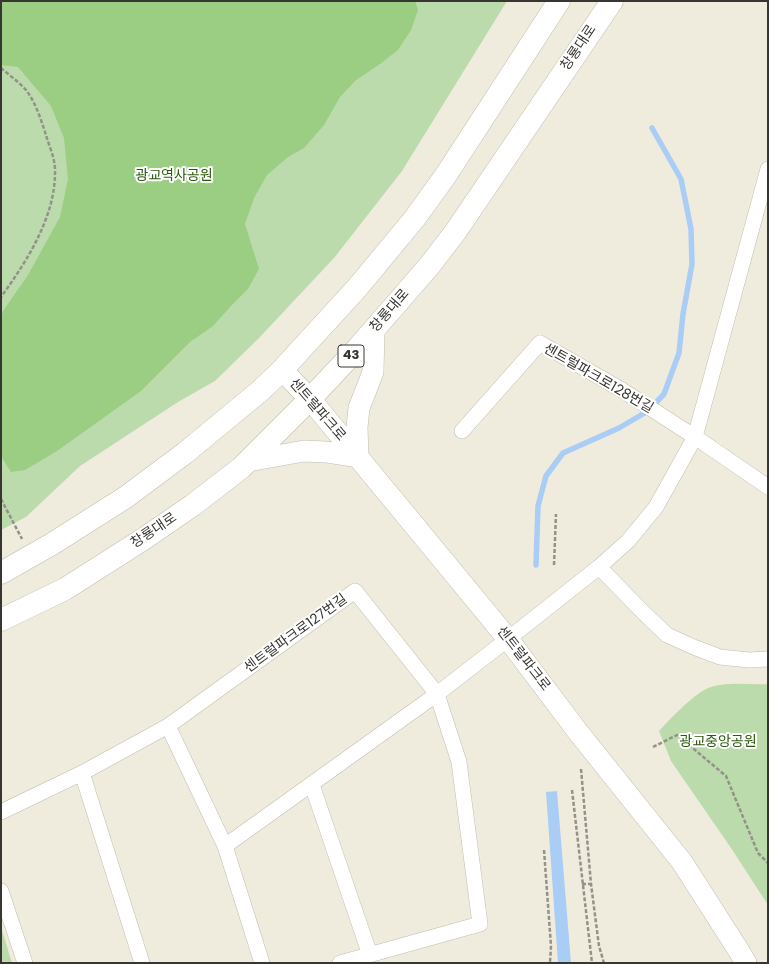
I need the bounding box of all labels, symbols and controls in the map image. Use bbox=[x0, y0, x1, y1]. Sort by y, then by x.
street label: 창룡대로 bbox=[558, 22, 600, 74]
park label: 광교역사공원 bbox=[135, 168, 213, 184]
street label: 창룡대로 bbox=[367, 286, 413, 336]
street label: 센트럴파크로128번길 bbox=[540, 341, 656, 417]
road number: 43 bbox=[338, 345, 364, 367]
street label: 센트럴파크로 bbox=[285, 375, 349, 445]
street label: 창룡대로 bbox=[128, 510, 180, 552]
street label: 센트럴파크로127번길 bbox=[241, 591, 351, 677]
street label: 센트럴파크로 bbox=[493, 623, 553, 695]
park label: 광교중앙공원 bbox=[679, 734, 757, 750]

